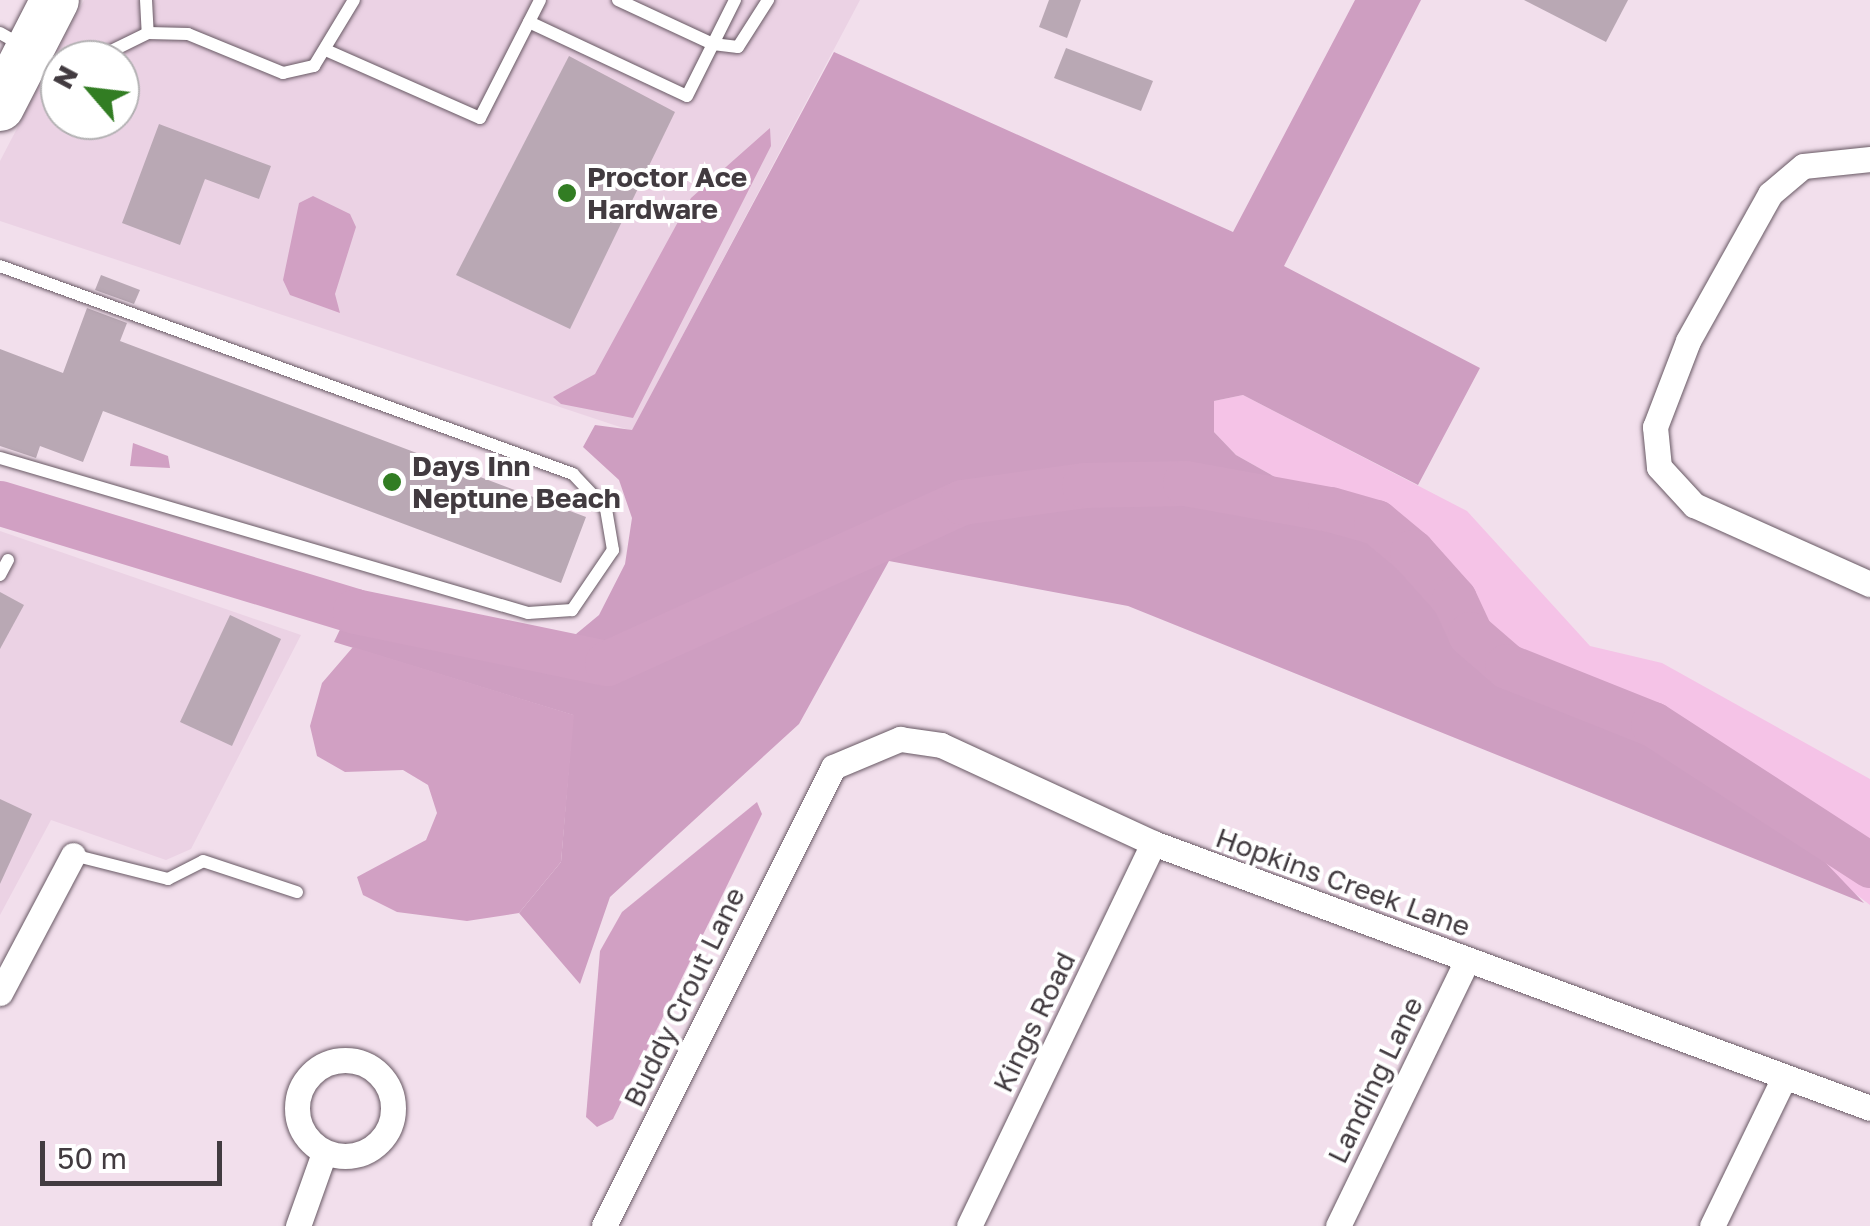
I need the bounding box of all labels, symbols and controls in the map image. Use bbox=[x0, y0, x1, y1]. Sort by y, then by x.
north arrow bbox=[40, 40, 140, 140]
text: N bbox=[45, 59, 84, 94]
place label: Proctor Ace Hardware bbox=[587, 160, 747, 226]
marker: Proctor Ace Hardware bbox=[556, 182, 578, 204]
place label: Days Inn Neptune Beach bbox=[412, 449, 621, 515]
marker: Days Inn Neptune Beach bbox=[381, 471, 403, 493]
street label: Hopkins Creek Lane bbox=[1211, 820, 1475, 944]
street label: Buddy Crout Lane bbox=[616, 882, 752, 1112]
street label: Kings Road bbox=[986, 946, 1082, 1098]
street label: Landing Lane bbox=[1320, 991, 1430, 1169]
scale bar bbox=[45, 1121, 228, 1183]
text: 50 m bbox=[57, 1140, 127, 1176]

